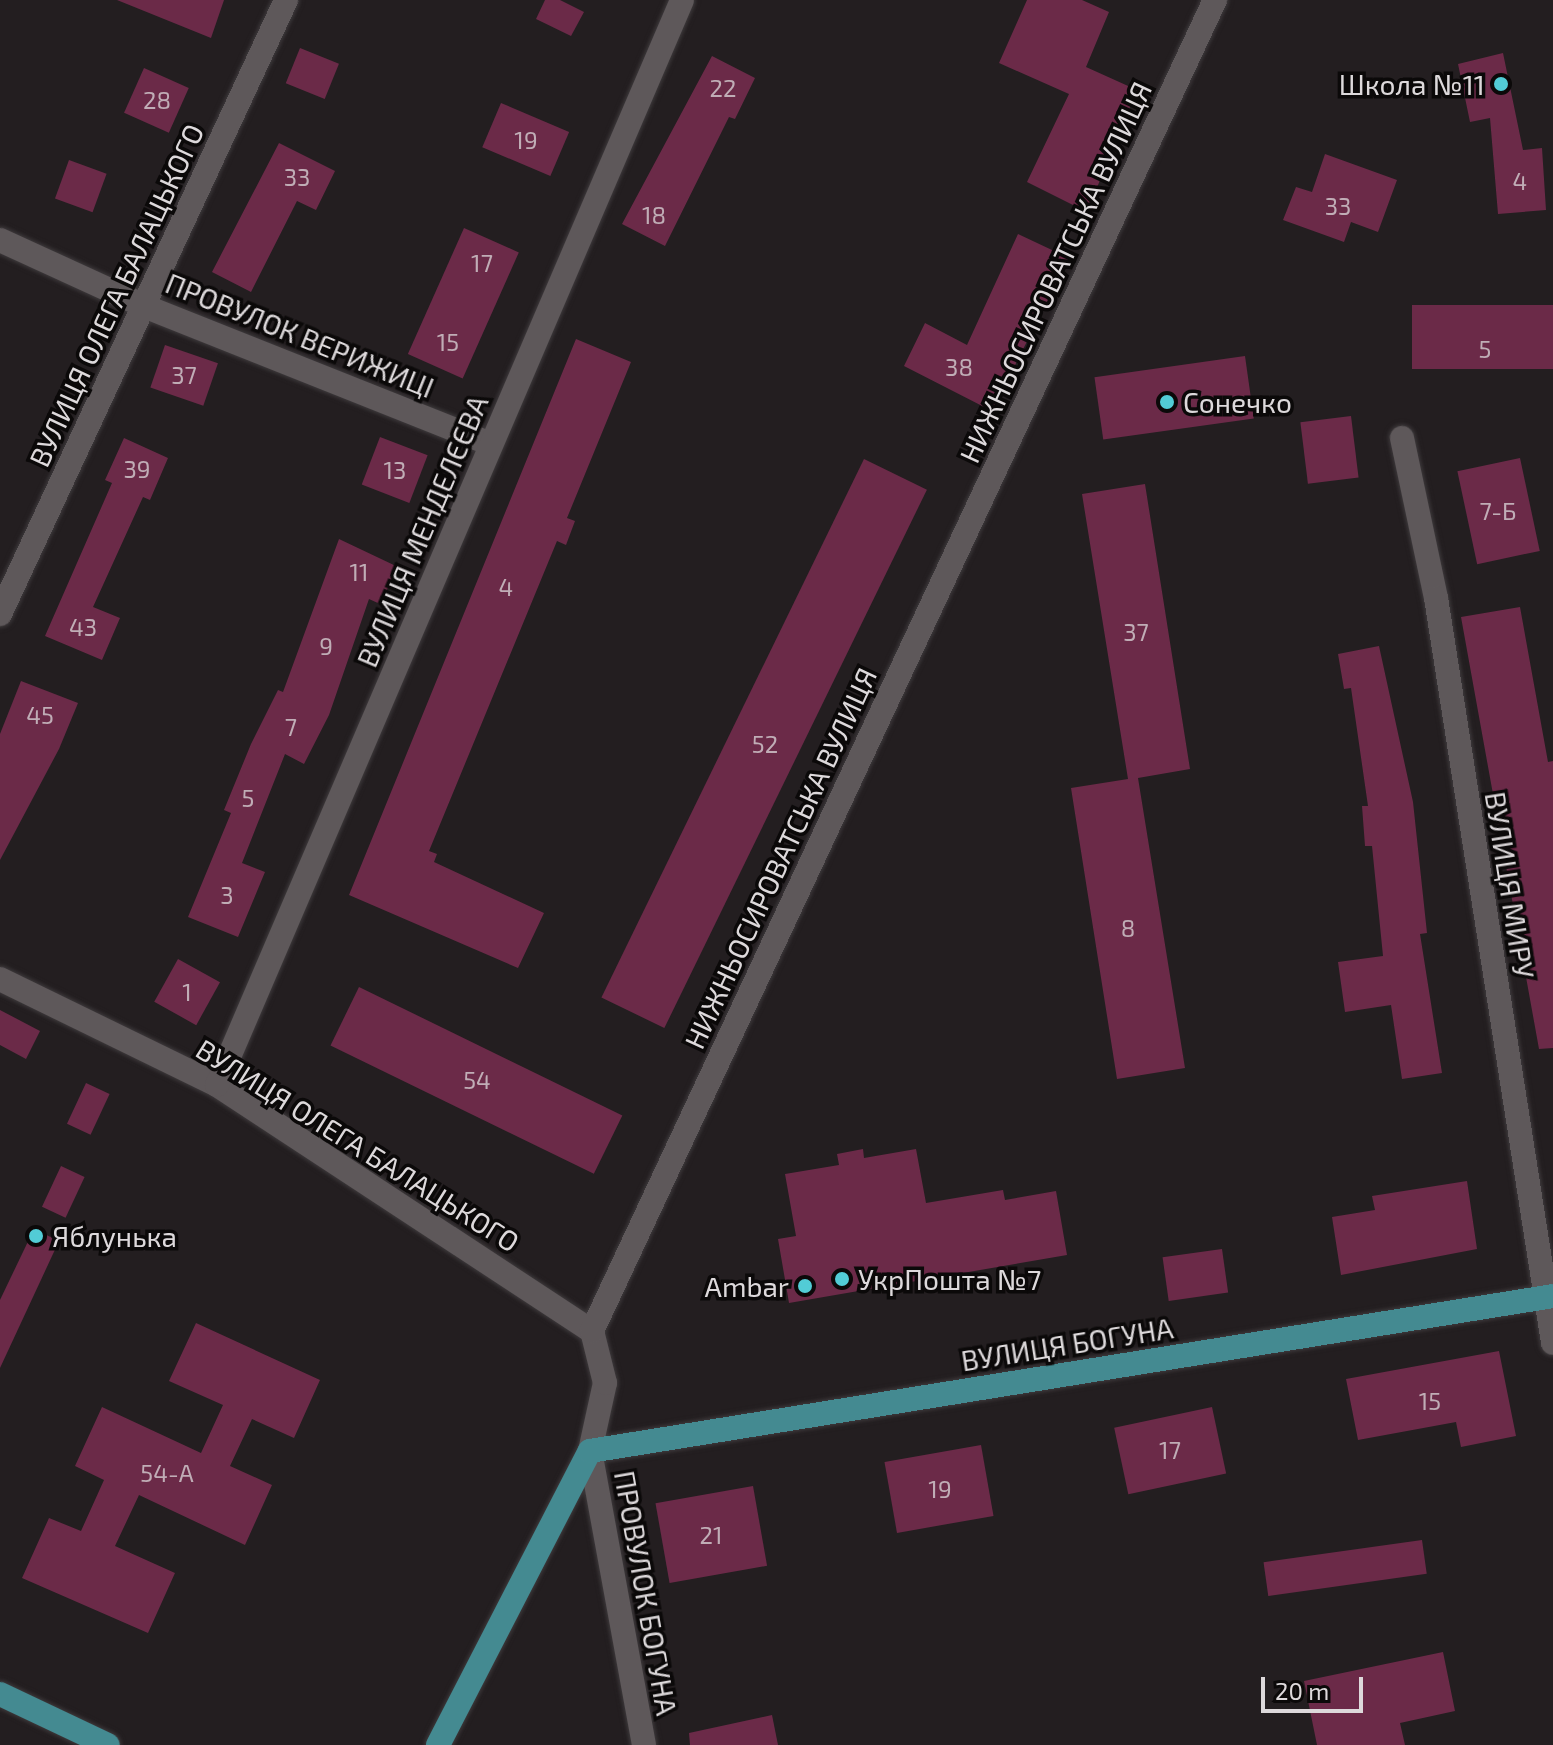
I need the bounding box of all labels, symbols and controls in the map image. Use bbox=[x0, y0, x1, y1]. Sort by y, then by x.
place label: Школа №11 bbox=[1339, 67, 1485, 101]
house number: 22 bbox=[710, 74, 736, 102]
marker: Школа №11 bbox=[1492, 75, 1510, 93]
street label: НИЖНЬОСИРОВАТСЬКА ВУЛИЦЯ bbox=[952, 76, 1158, 468]
house number: 28 bbox=[143, 86, 171, 114]
street label: ВУЛИЦЯ ОЛЕГА БАЛАЦЬКОГО bbox=[22, 118, 210, 472]
house number: 19 bbox=[514, 126, 538, 154]
house number: 33 bbox=[284, 163, 310, 191]
house number: 4 bbox=[1513, 167, 1527, 195]
house number: 33 bbox=[1325, 192, 1351, 220]
house number: 18 bbox=[642, 201, 666, 229]
house number: 17 bbox=[471, 249, 493, 277]
street label: ПРОВУЛОК ВЕРИЖИЦІ bbox=[161, 266, 439, 404]
house number: 15 bbox=[437, 328, 459, 356]
house number: 5 bbox=[1479, 335, 1491, 363]
house number: 38 bbox=[945, 353, 973, 381]
house number: 37 bbox=[171, 361, 197, 389]
place label: Сонечко bbox=[1183, 385, 1292, 419]
street label: ВУЛИЦЯ МЕНДЕЛЄЄВА bbox=[350, 390, 494, 672]
marker: Сонечко bbox=[1158, 393, 1176, 411]
house number: 39 bbox=[123, 455, 151, 483]
house number: 13 bbox=[384, 456, 406, 484]
house number: 7-Б bbox=[1480, 497, 1516, 525]
house number: 11 bbox=[349, 558, 369, 586]
house number: 4 bbox=[499, 573, 513, 601]
house number: 43 bbox=[69, 613, 97, 641]
house number: 37 bbox=[1123, 618, 1149, 646]
house number: 9 bbox=[319, 632, 333, 660]
street label: НИЖНЬОСИРОВАТСЬКА ВУЛИЦЯ bbox=[677, 662, 883, 1054]
house number: 45 bbox=[26, 701, 54, 729]
house number: 7 bbox=[285, 713, 297, 741]
house number: 52 bbox=[752, 730, 778, 758]
house number: 5 bbox=[242, 784, 254, 812]
street label: ВУЛИЦЯ МИРУ bbox=[1479, 789, 1541, 981]
house number: 3 bbox=[220, 881, 234, 909]
house number: 8 bbox=[1121, 914, 1135, 942]
house number: 1 bbox=[182, 978, 192, 1006]
street label: ВУЛИЦЯ ОЛЕГА БАЛАЦЬКОГО bbox=[190, 1032, 526, 1258]
house number: 54 bbox=[463, 1066, 491, 1094]
place label: Яблунька bbox=[52, 1219, 177, 1253]
marker: Яблунька bbox=[27, 1227, 45, 1245]
place label: УкрПошта №7 bbox=[858, 1262, 1041, 1296]
place label: Ambar bbox=[704, 1269, 789, 1303]
marker: УкрПошта №7 bbox=[833, 1270, 851, 1288]
marker: Ambar bbox=[796, 1277, 814, 1295]
street label: ВУЛИЦЯ БОГУНА bbox=[959, 1311, 1175, 1377]
house number: 15 bbox=[1419, 1387, 1441, 1415]
house number: 17 bbox=[1159, 1436, 1181, 1464]
house number: 54-А bbox=[140, 1459, 194, 1487]
street label: ПРОВУЛОК БОГУНА bbox=[608, 1468, 684, 1718]
house number: 19 bbox=[928, 1475, 952, 1503]
house number: 21 bbox=[699, 1521, 723, 1549]
scale bar bbox=[1265, 1661, 1367, 1711]
text: 20 m bbox=[1275, 1676, 1329, 1705]

